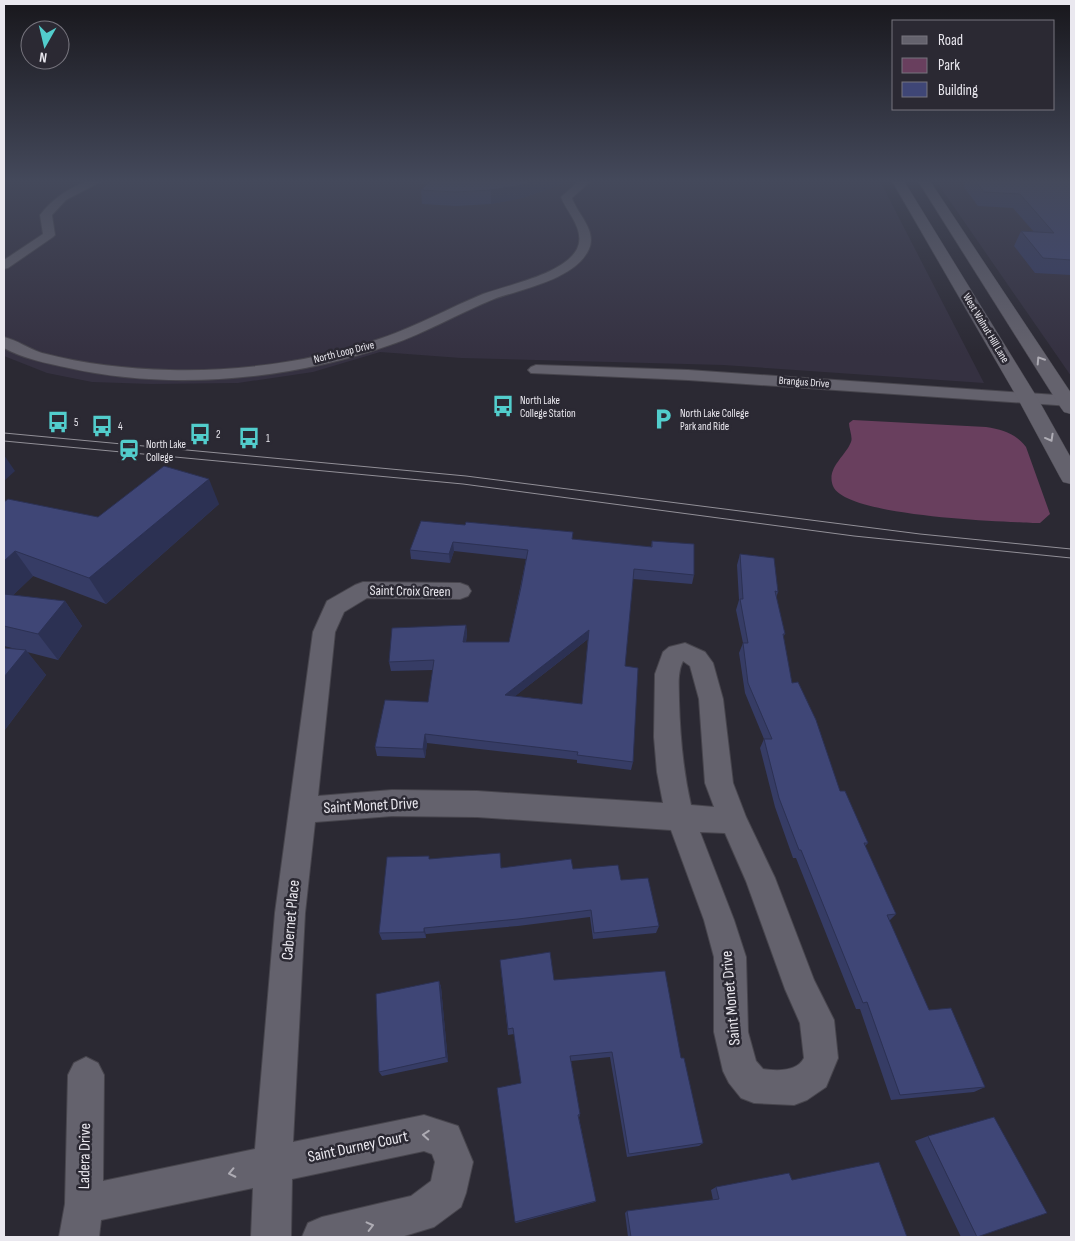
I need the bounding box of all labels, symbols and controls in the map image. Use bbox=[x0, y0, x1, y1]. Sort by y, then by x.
north arrow bbox=[20, 20, 70, 70]
legend bbox=[892, 20, 1055, 110]
text: Road bbox=[938, 31, 963, 50]
text: N bbox=[38, 48, 48, 66]
text: Park bbox=[938, 56, 960, 75]
text: Building bbox=[938, 81, 978, 100]
street label: West Walnut Hill Lane bbox=[960, 291, 1012, 365]
street label: North Loop Drive bbox=[312, 338, 376, 366]
one-way arrow bbox=[1037, 356, 1047, 365]
street label: Brangus Drive bbox=[778, 374, 830, 390]
bus stop icon: North Lake College Station bbox=[490, 393, 516, 419]
place label: North Lake College Station bbox=[520, 394, 576, 420]
parking icon: North Lake College Park and Ride bbox=[650, 406, 676, 432]
place label: North Lake College Park and Ride bbox=[680, 407, 749, 433]
bus stop icon: 5 bbox=[45, 409, 71, 435]
bus stop icon: 4 bbox=[89, 413, 115, 439]
place label: 5 bbox=[74, 416, 78, 429]
place label: 4 bbox=[118, 420, 123, 433]
bus stop icon: 2 bbox=[187, 421, 213, 447]
bus stop icon: 1 bbox=[236, 425, 262, 451]
place label: 2 bbox=[216, 428, 221, 441]
place label: 1 bbox=[266, 432, 270, 445]
one-way arrow bbox=[1043, 433, 1053, 442]
station icon: North Lake College bbox=[116, 437, 142, 463]
place label: North Lake College bbox=[146, 438, 186, 464]
street label: Saint Croix Green bbox=[369, 582, 451, 600]
street label: Saint Monet Drive bbox=[323, 794, 419, 818]
street label: Cabernet Place bbox=[278, 879, 304, 961]
street label: Saint Monet Drive bbox=[717, 950, 745, 1046]
street label: Ladera Drive bbox=[75, 1123, 95, 1189]
street label: Saint Durney Court bbox=[306, 1127, 410, 1167]
one-way arrow bbox=[421, 1130, 429, 1141]
one-way arrow bbox=[228, 1167, 237, 1178]
one-way arrow bbox=[365, 1221, 374, 1232]

